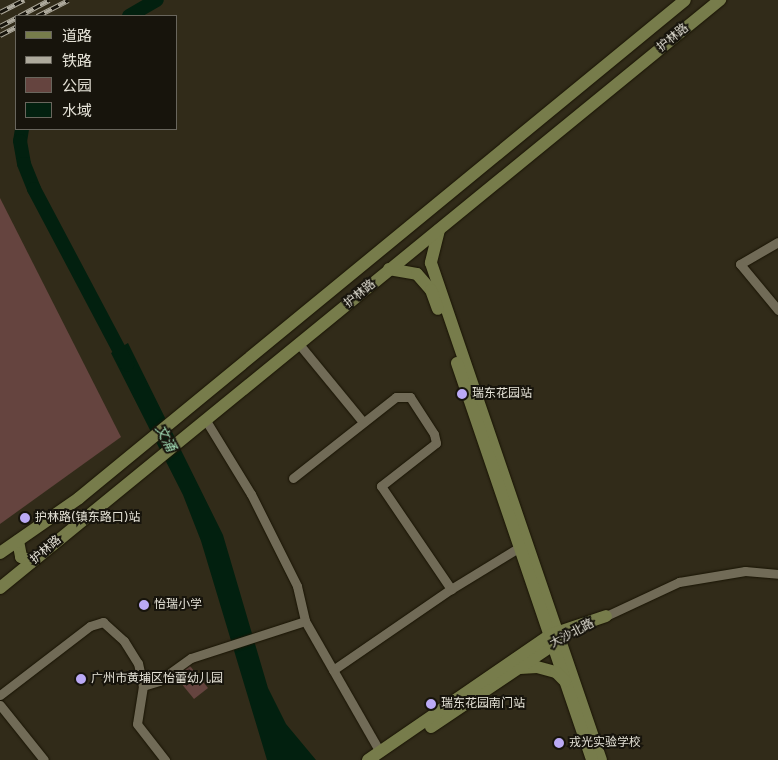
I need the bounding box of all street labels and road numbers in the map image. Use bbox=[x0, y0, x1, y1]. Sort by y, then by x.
street label: 护林路 bbox=[654, 21, 692, 55]
street label: 护林路 bbox=[341, 277, 379, 311]
street label: 护林路 bbox=[28, 533, 64, 567]
street label: 大沙北路 bbox=[547, 616, 597, 652]

